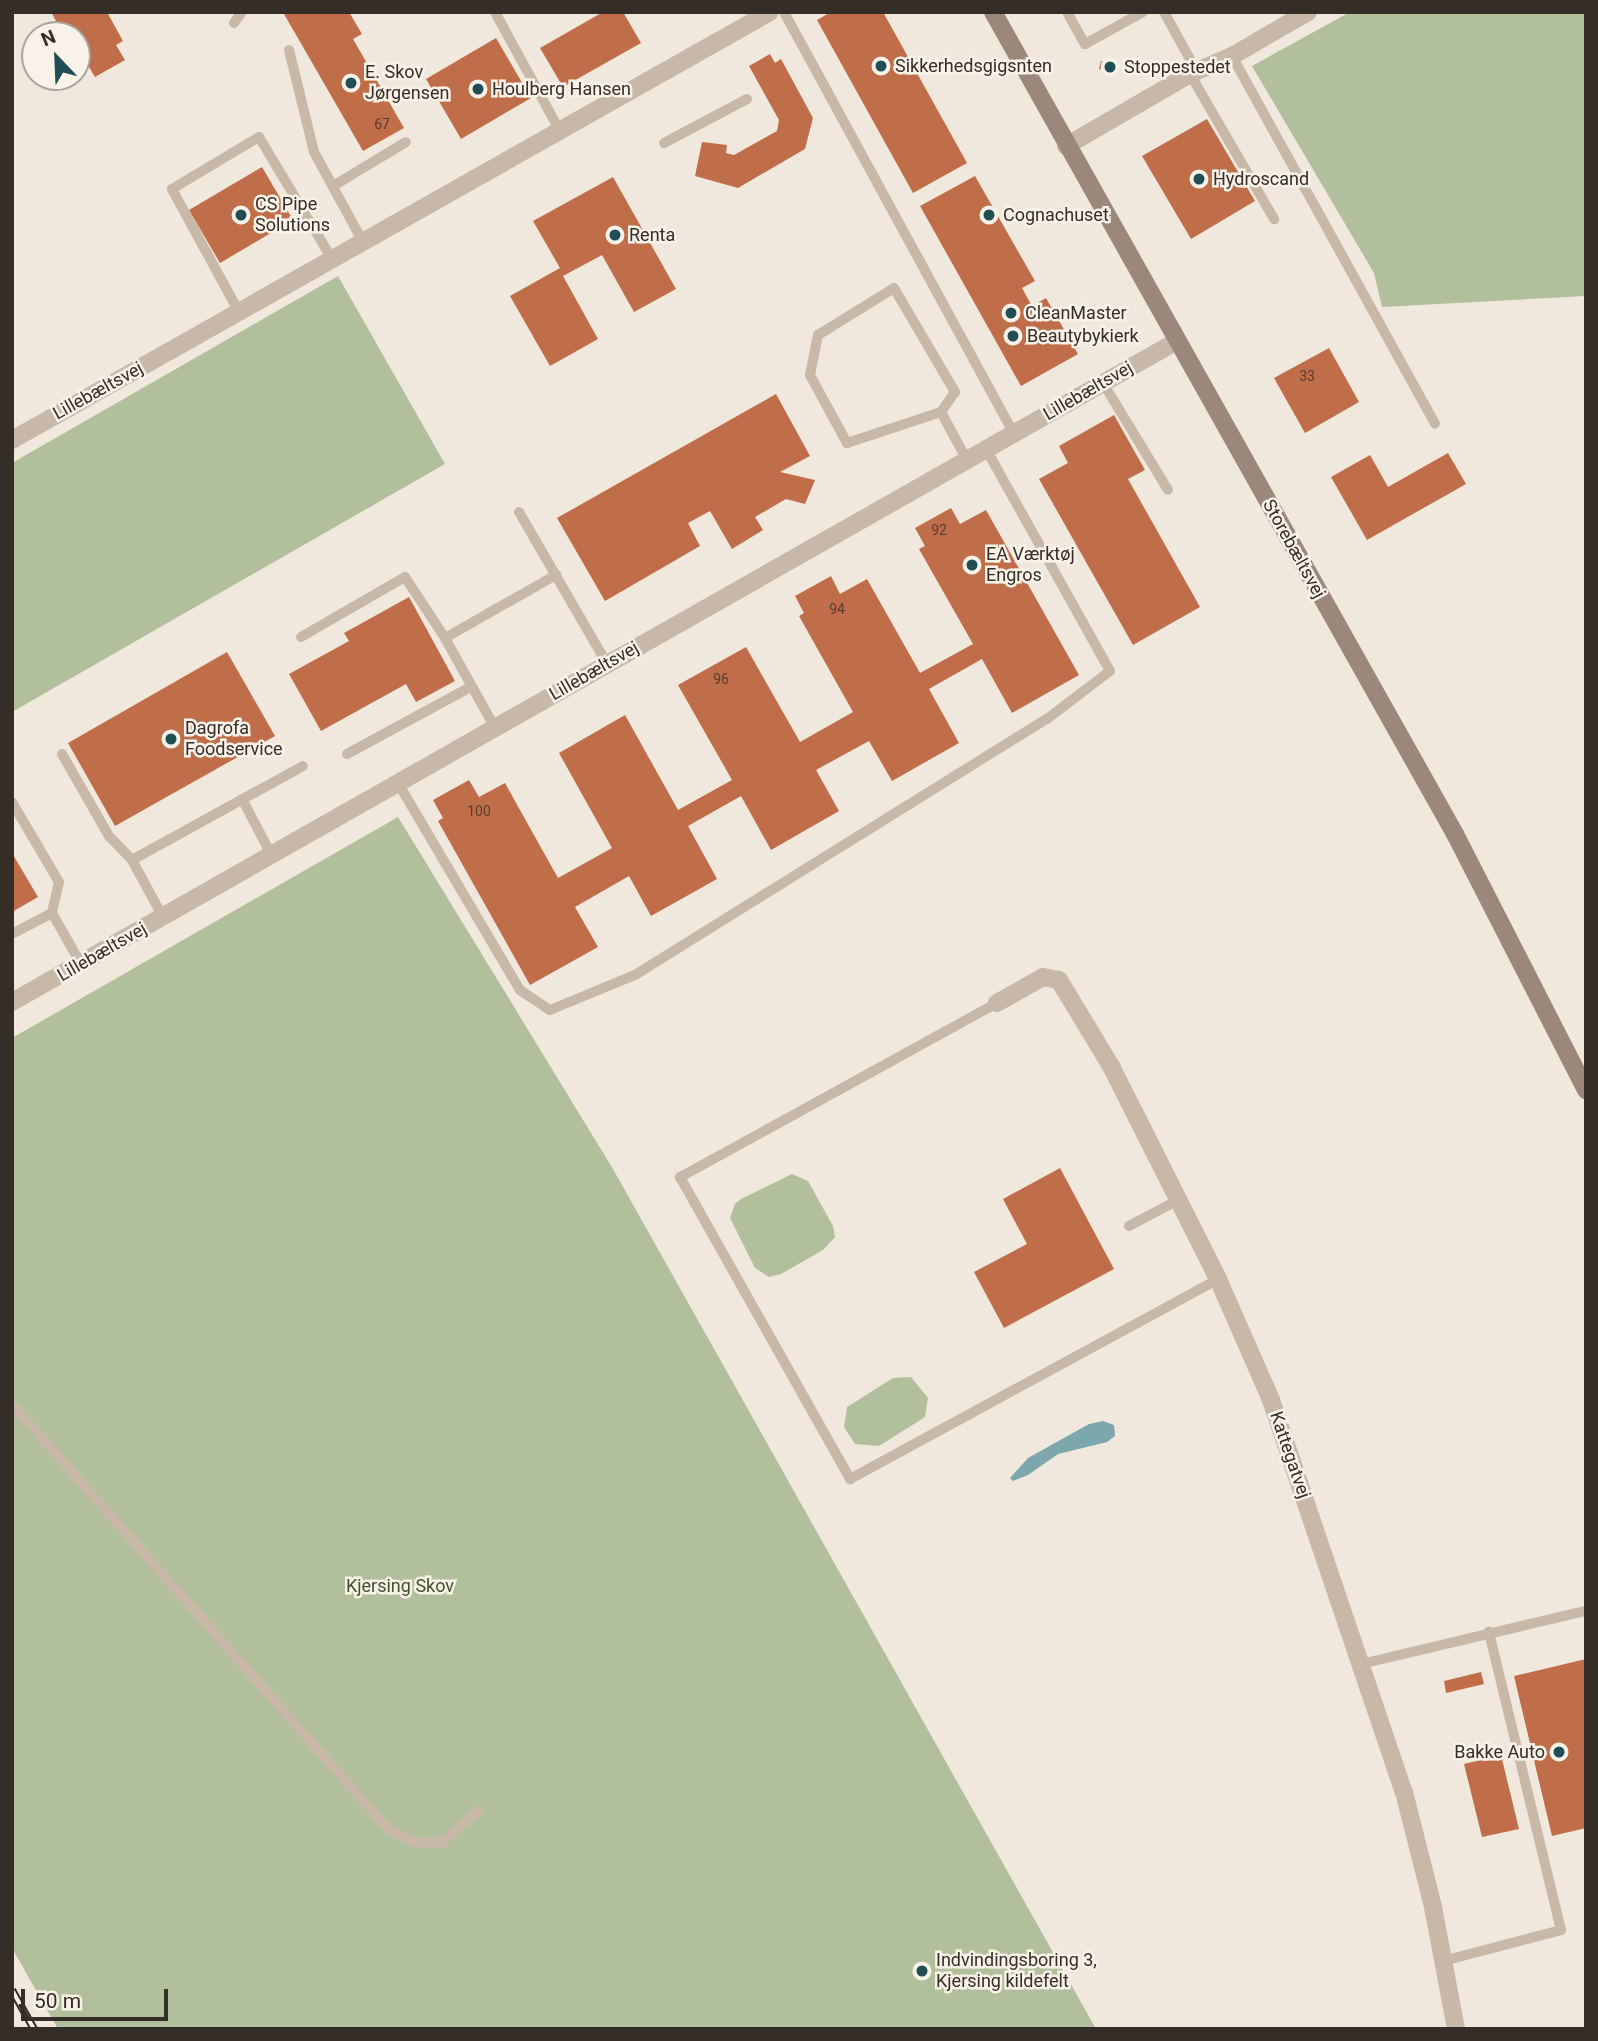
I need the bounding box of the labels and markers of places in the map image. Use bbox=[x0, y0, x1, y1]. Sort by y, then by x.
place label: Sikkerhedsgigsnten bbox=[895, 55, 1052, 77]
place label: Stoppestedet bbox=[1124, 56, 1231, 78]
marker: Sikkerhedsgigsnten bbox=[873, 58, 889, 74]
marker: Stoppestedet bbox=[1102, 59, 1118, 75]
place label: E. Skov Jørgensen bbox=[365, 62, 449, 104]
marker: E. Skov Jørgensen bbox=[343, 75, 359, 91]
place label: Houlberg Hansen bbox=[492, 78, 631, 100]
marker: Houlberg Hansen bbox=[470, 81, 486, 97]
place label: Hydroscand bbox=[1213, 168, 1309, 190]
marker: Hydroscand bbox=[1191, 171, 1207, 187]
place label: CS Pipe Solutions bbox=[255, 194, 330, 236]
place label: Cognachuset bbox=[1003, 204, 1109, 226]
marker: CS Pipe Solutions bbox=[233, 207, 249, 223]
marker: Cognachuset bbox=[981, 207, 997, 223]
place label: Renta bbox=[629, 224, 675, 246]
marker: Renta bbox=[607, 227, 623, 243]
place label: CleanMaster bbox=[1025, 302, 1127, 324]
marker: CleanMaster bbox=[1003, 305, 1019, 321]
place label: Beautybykierk bbox=[1027, 325, 1139, 347]
marker: Beautybykierk bbox=[1005, 328, 1021, 344]
place label: EA Værktøj Engros bbox=[986, 544, 1075, 586]
marker: EA Værktøj Engros bbox=[964, 557, 980, 573]
place label: Dagrofa Foodservice bbox=[185, 718, 283, 760]
marker: Dagrofa Foodservice bbox=[163, 731, 179, 747]
place label: Bakke Auto bbox=[1454, 1741, 1545, 1763]
marker: Bakke Auto bbox=[1551, 1744, 1567, 1760]
place label: Indvindingsboring 3, Kjersing kildefelt bbox=[936, 1950, 1097, 1993]
marker: Indvindingsboring 3, Kjersing kildefelt bbox=[914, 1963, 930, 1979]

